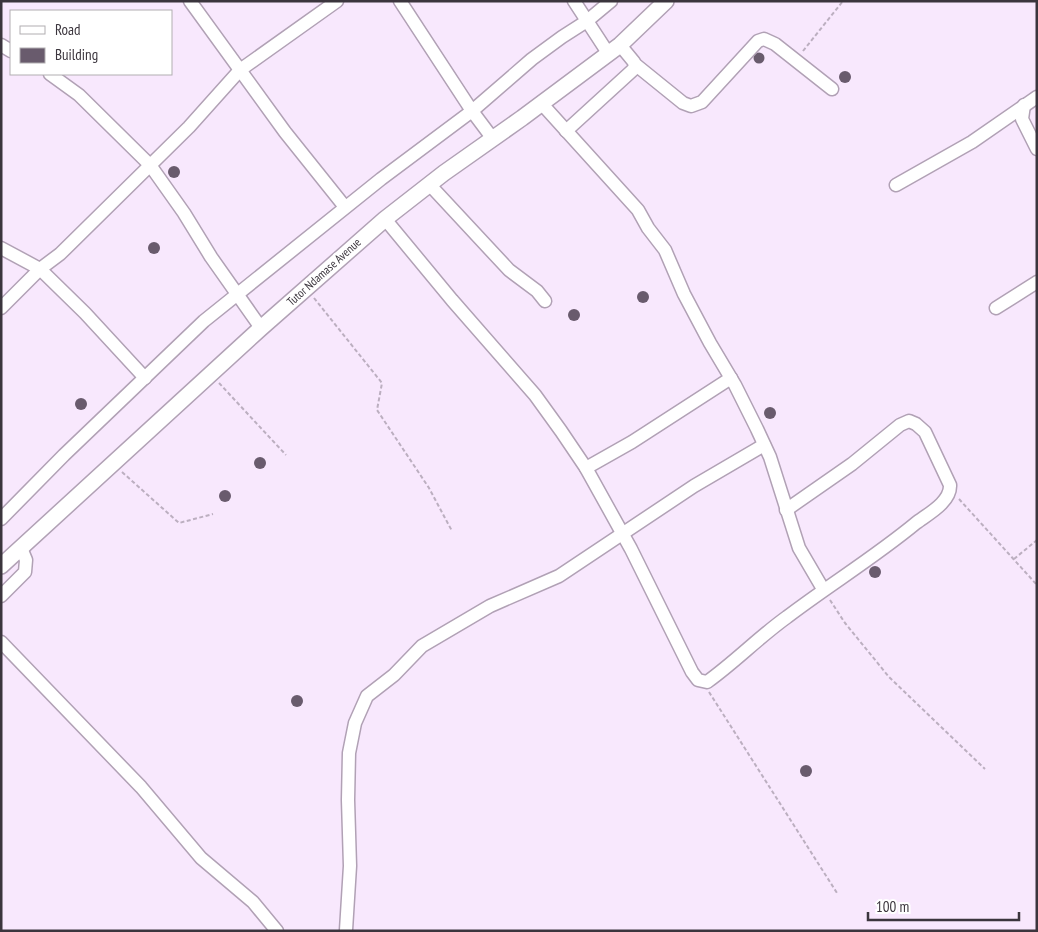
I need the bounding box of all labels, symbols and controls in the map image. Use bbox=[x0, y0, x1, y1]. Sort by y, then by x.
legend bbox=[10, 10, 172, 75]
text: Road bbox=[55, 20, 81, 39]
text: Building bbox=[55, 45, 98, 64]
street label: Tutor Ndamase Avenue bbox=[284, 234, 364, 309]
scale bar bbox=[868, 890, 1019, 922]
text: 100 m bbox=[876, 897, 909, 916]

